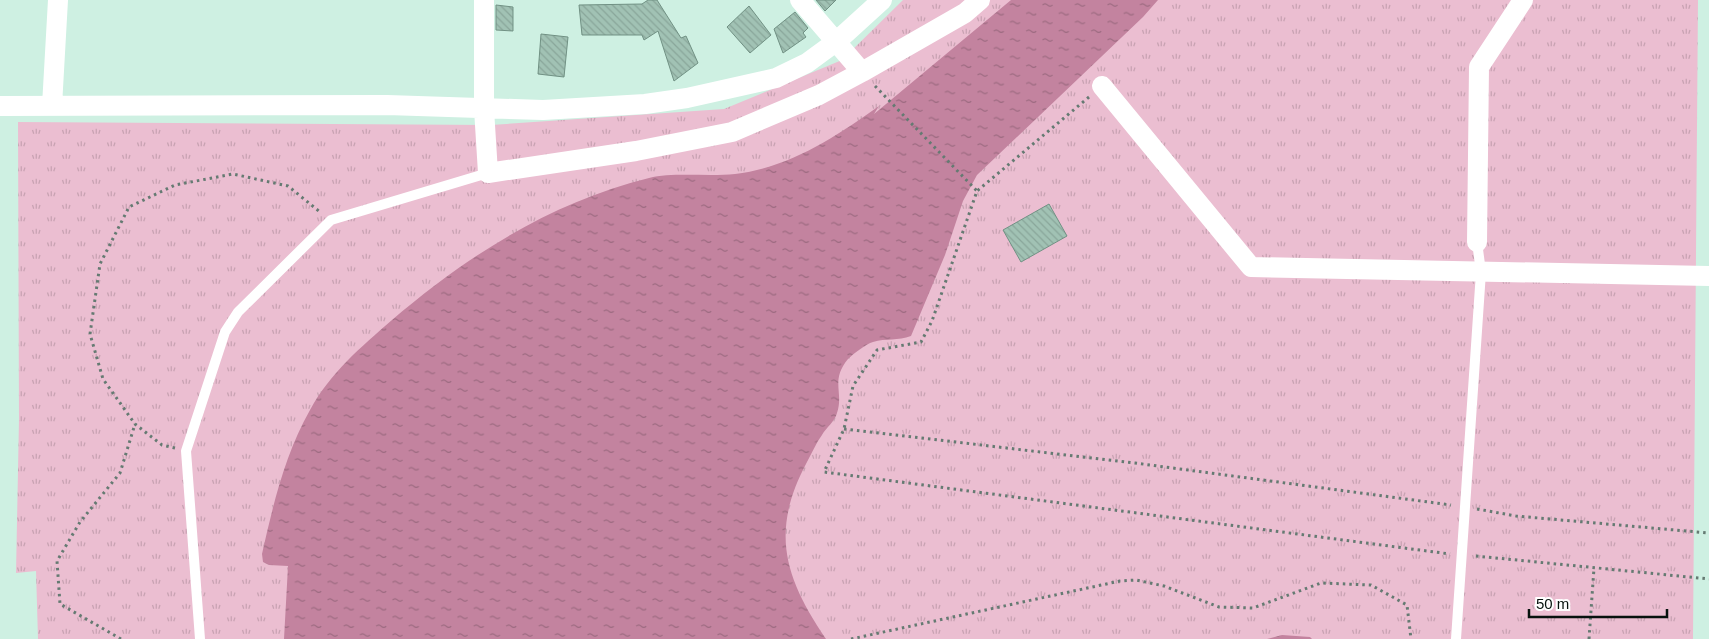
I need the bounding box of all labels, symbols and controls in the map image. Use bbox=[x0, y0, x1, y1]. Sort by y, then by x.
scale bar bbox=[1529, 586, 1666, 618]
text: 50 m bbox=[1536, 595, 1569, 612]

